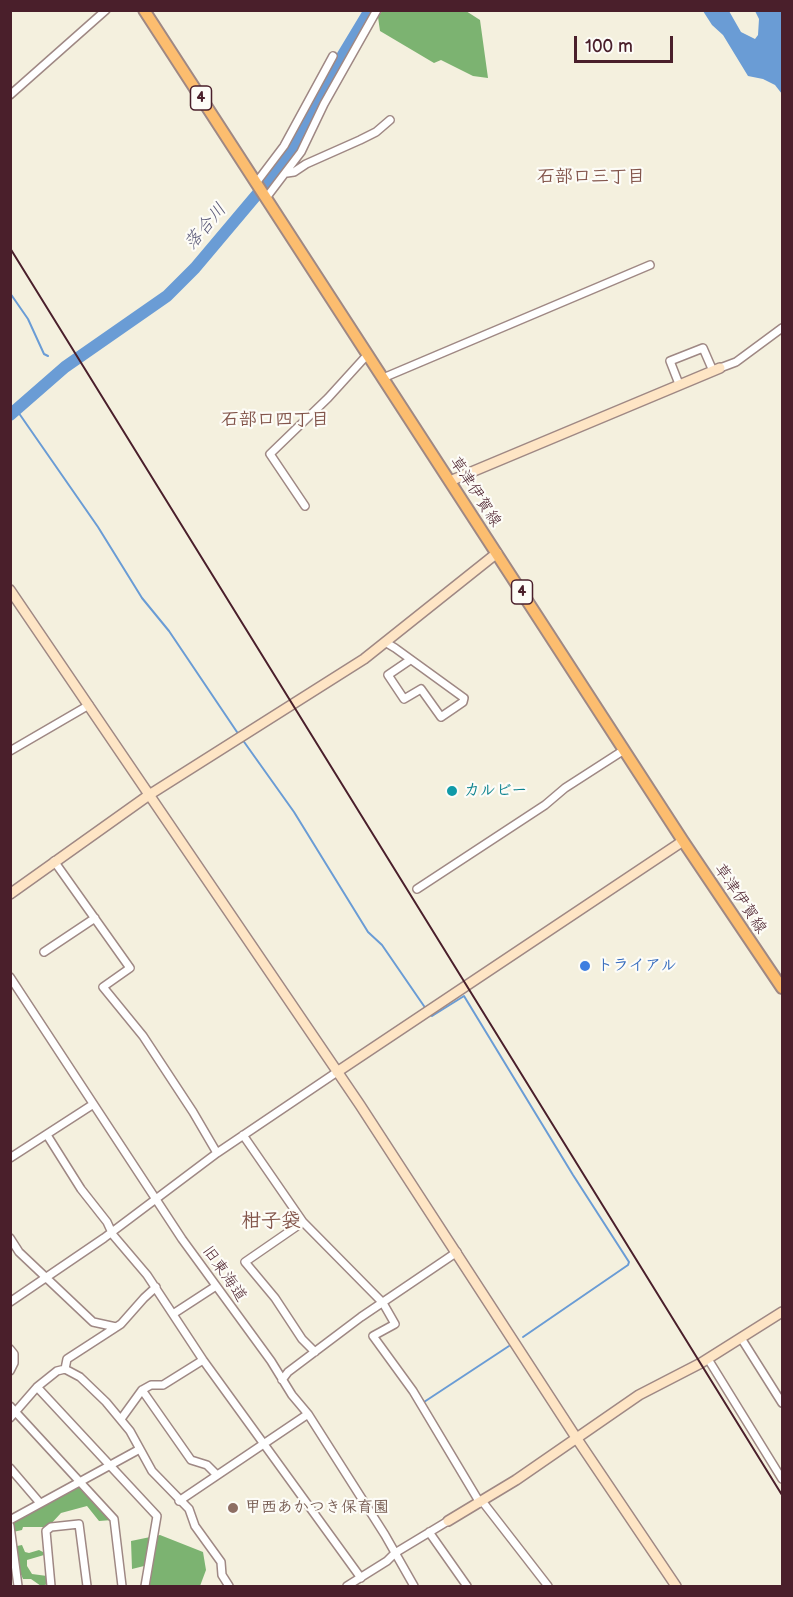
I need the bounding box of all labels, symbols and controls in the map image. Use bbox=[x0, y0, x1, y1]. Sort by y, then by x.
scale bar bbox=[577, 24, 676, 62]
text: 100 m bbox=[585, 36, 633, 57]
road number: 4 bbox=[190, 86, 212, 110]
district label: 石部口三丁目 bbox=[537, 166, 645, 188]
water label: 落合川 bbox=[180, 199, 232, 255]
district label: 石部口四丁目 bbox=[221, 409, 329, 431]
street label: 草津伊賀線 bbox=[445, 453, 505, 531]
road number: 4 bbox=[512, 580, 532, 604]
place label: カルビー bbox=[464, 781, 527, 801]
marker: カルビー bbox=[445, 784, 459, 798]
street label: 草津伊賀線 bbox=[710, 860, 770, 938]
place label: トライアル bbox=[597, 956, 677, 976]
marker: トライアル bbox=[578, 959, 592, 973]
district label: 柑子袋 bbox=[241, 1210, 301, 1234]
street label: 旧東海道 bbox=[198, 1242, 250, 1306]
place label: 甲西あかつき保育園 bbox=[245, 1498, 389, 1518]
marker: 甲西あかつき保育園 bbox=[226, 1501, 240, 1515]

